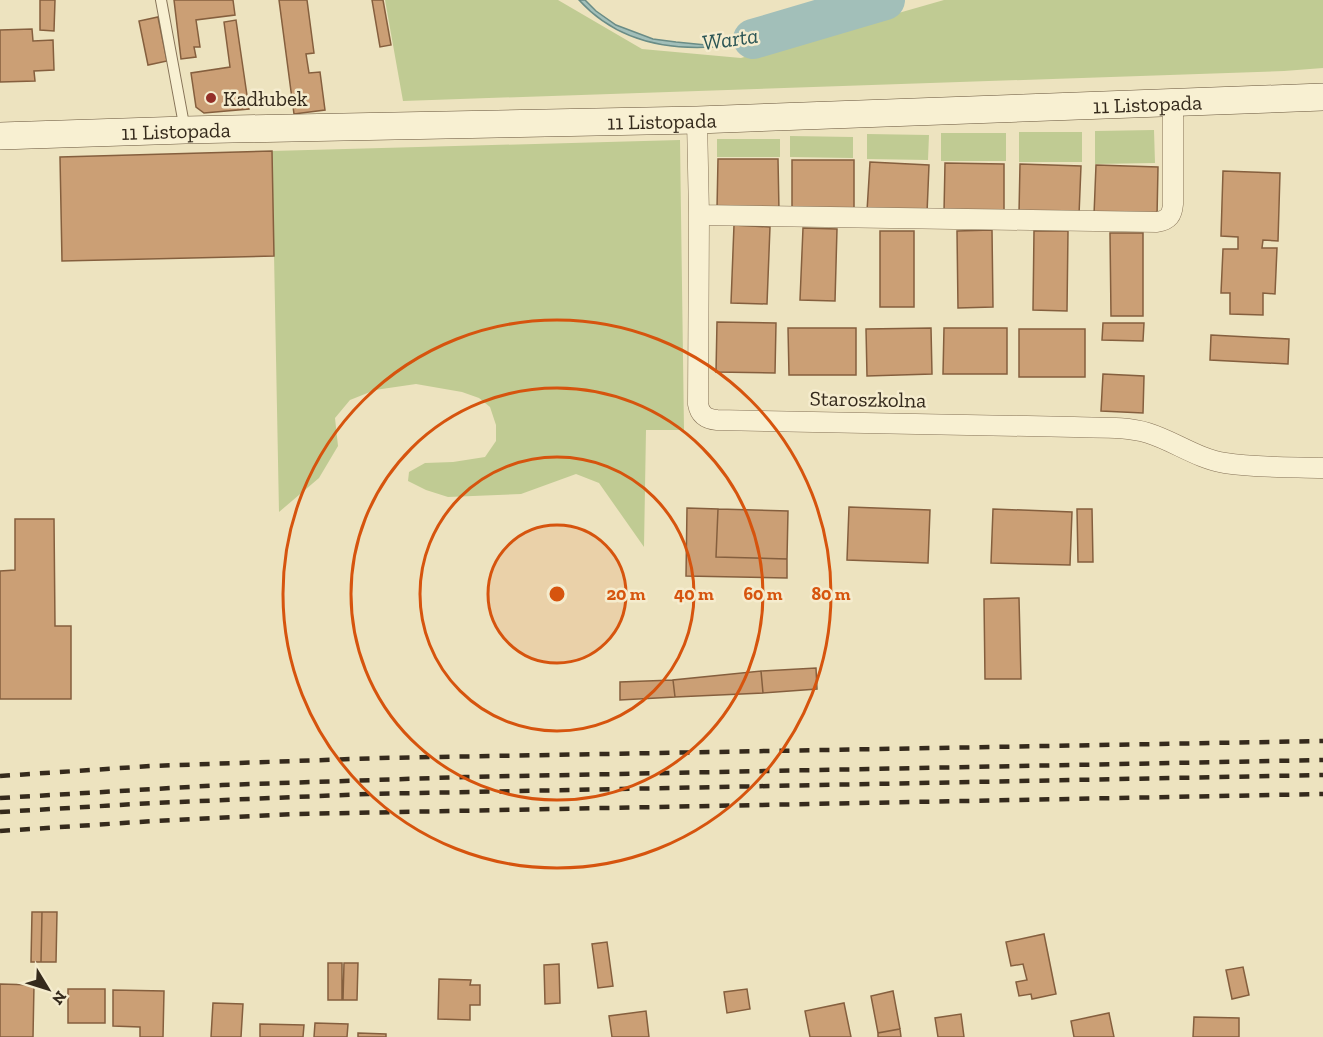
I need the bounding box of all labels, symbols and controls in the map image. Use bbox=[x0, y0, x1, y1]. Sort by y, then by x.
water label: Warta bbox=[700, 22, 760, 56]
place label: Kadłubek bbox=[223, 86, 308, 111]
street label: 11 Listopada bbox=[1092, 89, 1203, 118]
marker: Kadłubek bbox=[204, 91, 218, 105]
street label: 11 Listopada bbox=[607, 107, 717, 134]
street label: 11 Listopada bbox=[121, 117, 231, 145]
street label: Staroszkolna bbox=[809, 385, 927, 413]
text: 20 m bbox=[606, 583, 646, 605]
text: 40 m bbox=[674, 583, 714, 605]
text: 60 m bbox=[743, 583, 783, 605]
text: 80 m bbox=[811, 583, 851, 605]
centre of rings bbox=[547, 584, 567, 604]
north arrow bbox=[18, 959, 78, 1019]
text: N bbox=[48, 987, 71, 1009]

